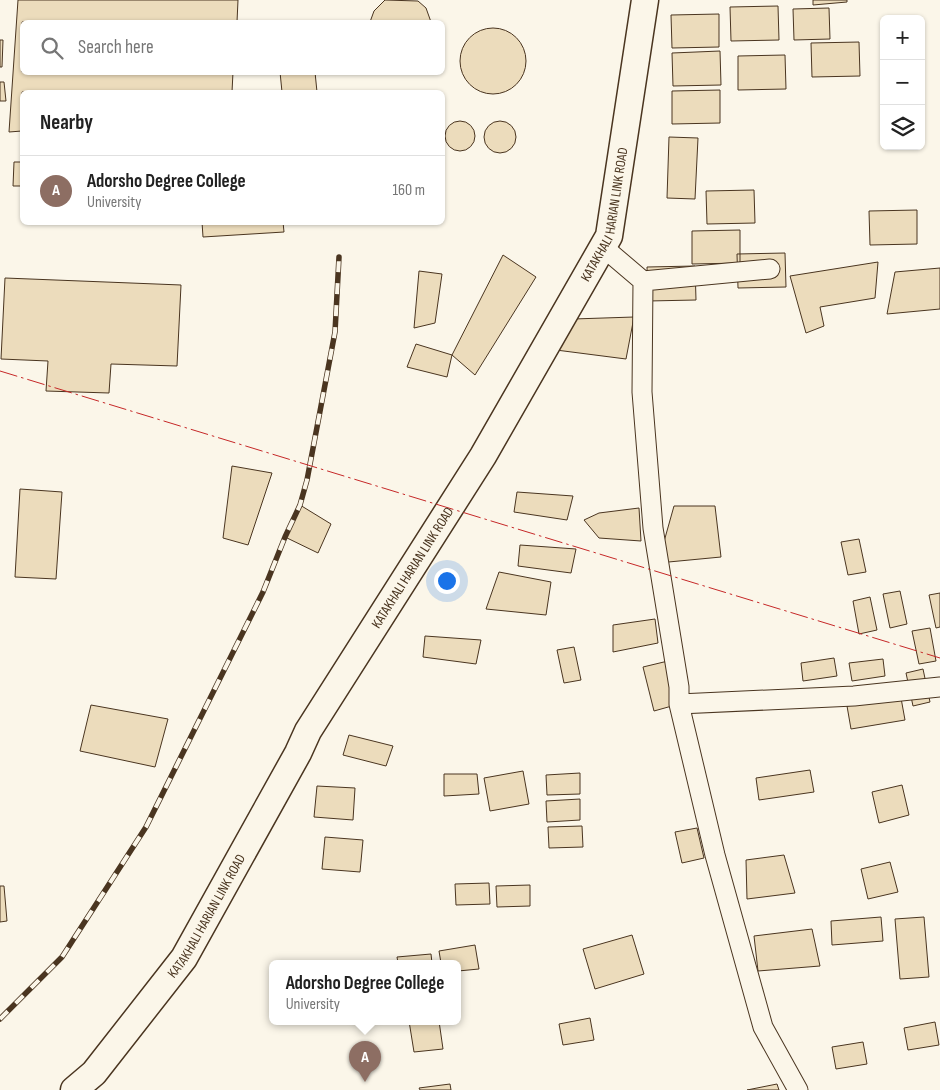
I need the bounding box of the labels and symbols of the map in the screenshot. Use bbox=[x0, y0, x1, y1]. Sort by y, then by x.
street label: KATAKHALI HARIAN LINK ROAD bbox=[577, 146, 631, 284]
street label: KATAKHALI HARIAN LINK ROAD bbox=[368, 504, 457, 631]
your location bbox=[434, 568, 460, 594]
street label: KATAKHALI HARIAN LINK ROAD bbox=[164, 851, 249, 981]
pin: A bbox=[349, 1041, 381, 1082]

